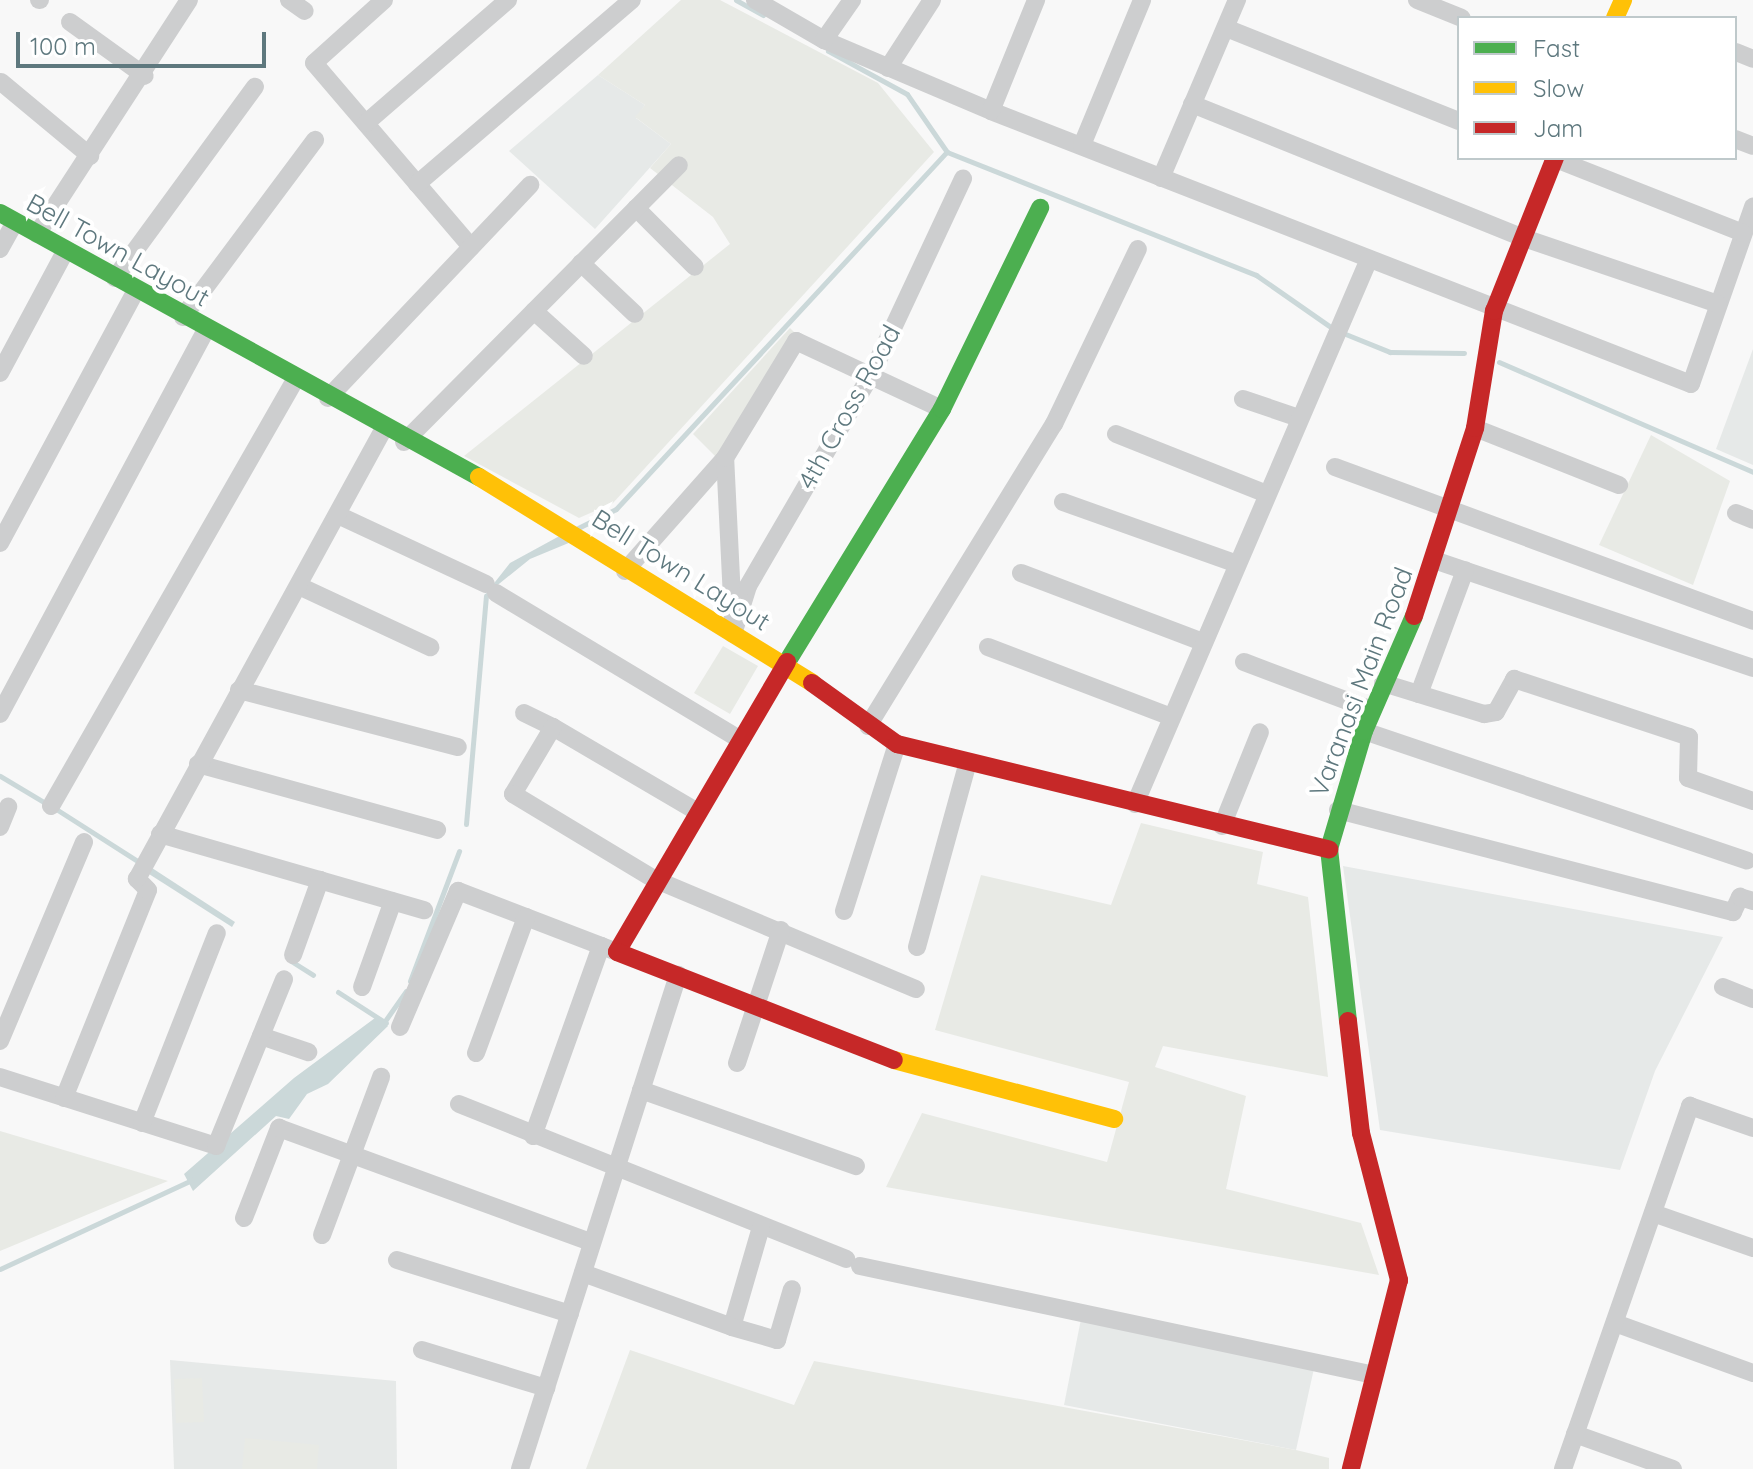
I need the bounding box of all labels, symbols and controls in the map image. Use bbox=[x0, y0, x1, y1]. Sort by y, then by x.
scale bar bbox=[20, 16, 270, 66]
legend bbox=[1457, 16, 1737, 160]
text: 100 m bbox=[30, 31, 96, 61]
text: Fast bbox=[1533, 33, 1580, 63]
text: Slow bbox=[1533, 73, 1584, 103]
text: Jam bbox=[1533, 113, 1583, 143]
street label: Bell Town Layout bbox=[21, 187, 215, 313]
street label: 4th Cross Road bbox=[791, 320, 907, 494]
street label: Bell Town Layout bbox=[586, 503, 776, 637]
street label: Varanasi Main Road bbox=[1303, 563, 1419, 801]

